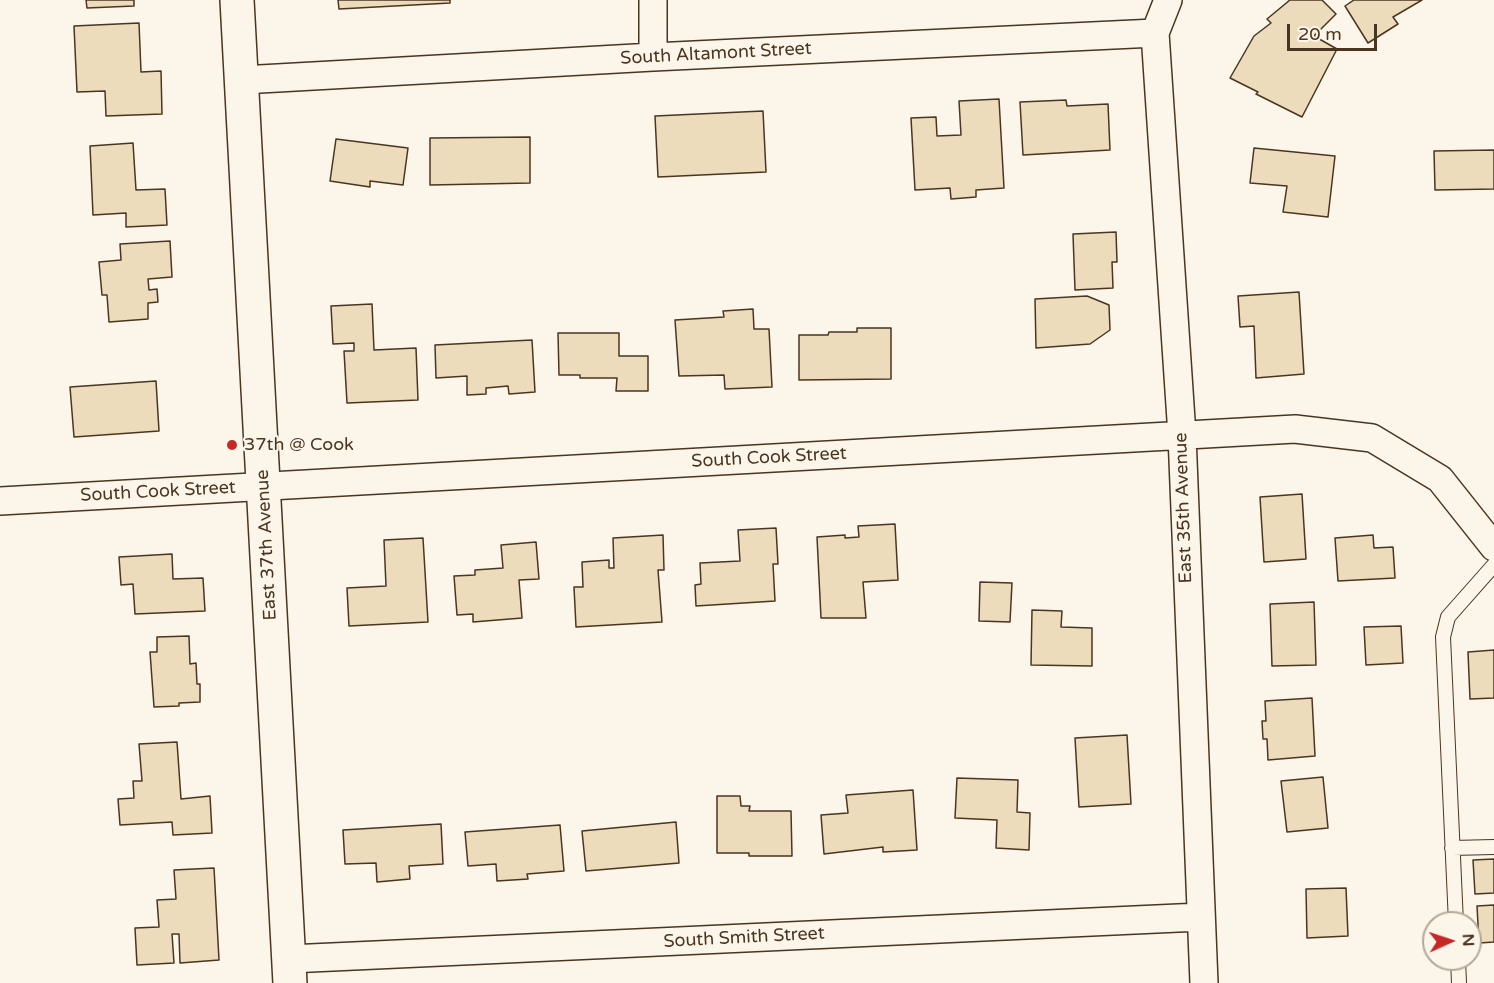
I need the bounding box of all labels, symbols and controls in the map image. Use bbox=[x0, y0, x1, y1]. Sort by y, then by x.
scale bar bbox=[1290, 12, 1380, 50]
text: 20 m bbox=[1298, 23, 1342, 45]
street label: South Altamont Street bbox=[620, 38, 812, 70]
street label: East 35th Avenue bbox=[1171, 432, 1197, 584]
place label: 37th @ Cook bbox=[244, 434, 354, 456]
marker: 37th @ Cook bbox=[225, 438, 239, 452]
street label: South Cook Street bbox=[691, 443, 847, 473]
street label: East 37th Avenue bbox=[252, 469, 282, 621]
street label: South Cook Street bbox=[80, 477, 236, 507]
north arrow bbox=[1422, 911, 1482, 971]
street label: South Smith Street bbox=[663, 923, 825, 953]
text: N bbox=[1458, 933, 1478, 947]

